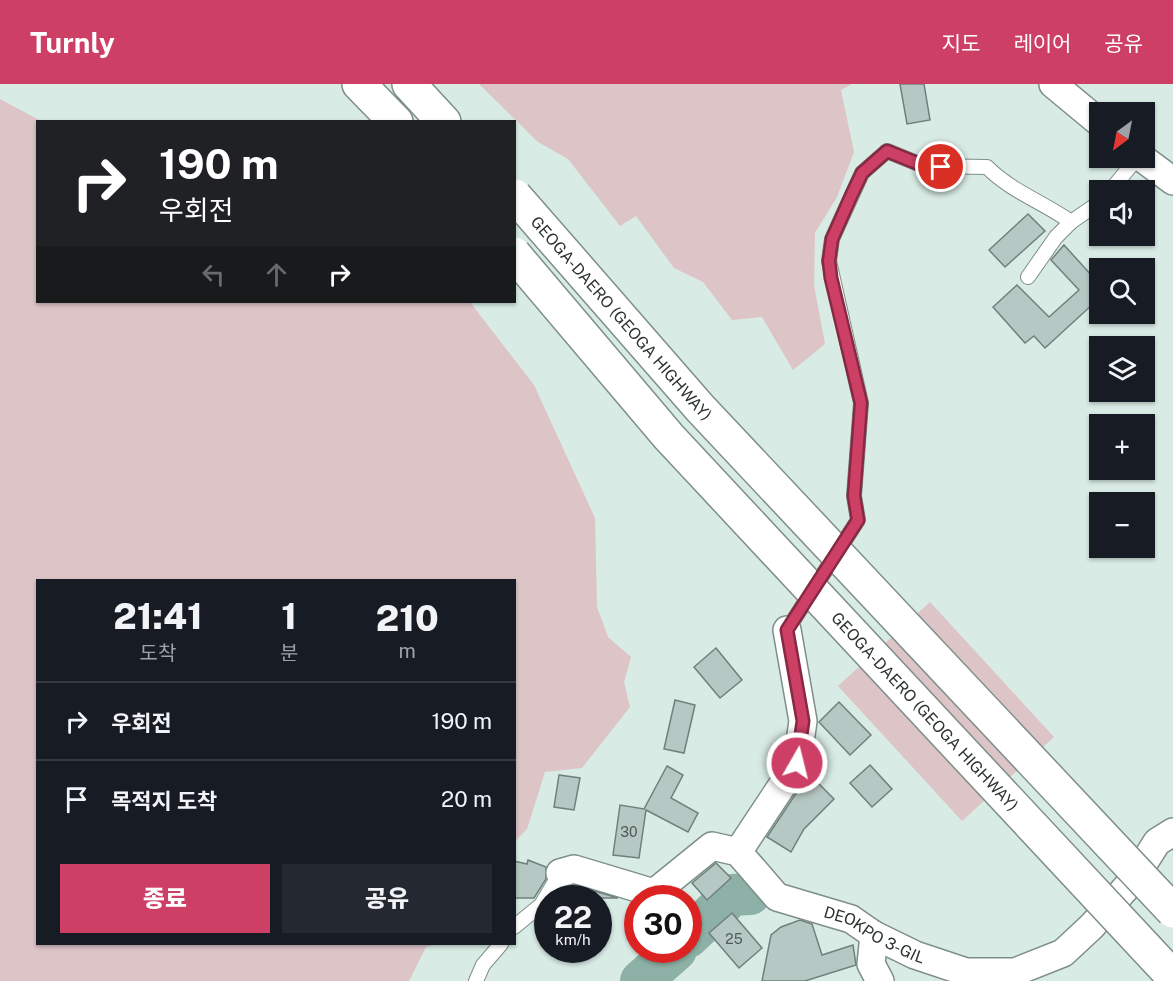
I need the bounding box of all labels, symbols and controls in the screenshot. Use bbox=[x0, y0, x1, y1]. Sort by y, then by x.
text: Turnly bbox=[30, 26, 115, 59]
text: 지도 bbox=[942, 31, 980, 56]
text: 레이어 bbox=[1013, 31, 1071, 56]
text: 공유 bbox=[1104, 31, 1143, 56]
north arrow bbox=[1089, 102, 1155, 168]
map controls bbox=[1089, 102, 1155, 558]
text: 190 m bbox=[159, 139, 279, 188]
pin bbox=[915, 141, 966, 192]
icon: right bbox=[60, 144, 138, 222]
icon: arrive bbox=[924, 150, 957, 183]
button: sound bbox=[1089, 180, 1155, 246]
text: 우회전 bbox=[159, 194, 234, 226]
street label: GEOGA-DAERO (GEOGA HIGHWAY) bbox=[527, 212, 716, 424]
icon: left bbox=[197, 258, 230, 291]
icon: ahead bbox=[260, 258, 293, 291]
icon: right bbox=[323, 258, 356, 291]
button: search bbox=[1089, 258, 1155, 324]
button: layers bbox=[1089, 336, 1155, 402]
button: + bbox=[1089, 414, 1155, 480]
button: − bbox=[1089, 492, 1155, 558]
text: 21:41 bbox=[113, 595, 203, 637]
text: 1 bbox=[281, 595, 297, 637]
text: 210 bbox=[376, 597, 439, 639]
street label: GEOGA-DAERO (GEOGA HIGHWAY) bbox=[827, 608, 1022, 815]
text: m bbox=[399, 639, 416, 663]
text: 도착 bbox=[140, 641, 176, 665]
text: 분 bbox=[280, 641, 298, 665]
icon: right bbox=[60, 705, 93, 738]
text: 190 m bbox=[432, 708, 492, 734]
text: 우회전 bbox=[111, 710, 172, 736]
position arrow bbox=[765, 731, 829, 795]
icon: arrive bbox=[60, 783, 93, 816]
text: 20 m bbox=[441, 786, 492, 812]
text: 목적지 도착 bbox=[111, 788, 217, 814]
house number: 30 bbox=[620, 824, 638, 840]
button: 종료 bbox=[60, 864, 270, 933]
button: 공유 bbox=[282, 864, 492, 933]
speed limit sign: 30 bbox=[624, 885, 702, 963]
text: 22 bbox=[554, 899, 592, 935]
street label: DEOKPO 3-GIL bbox=[822, 902, 927, 968]
text: km/h bbox=[555, 931, 591, 948]
house number: 25 bbox=[725, 931, 743, 947]

